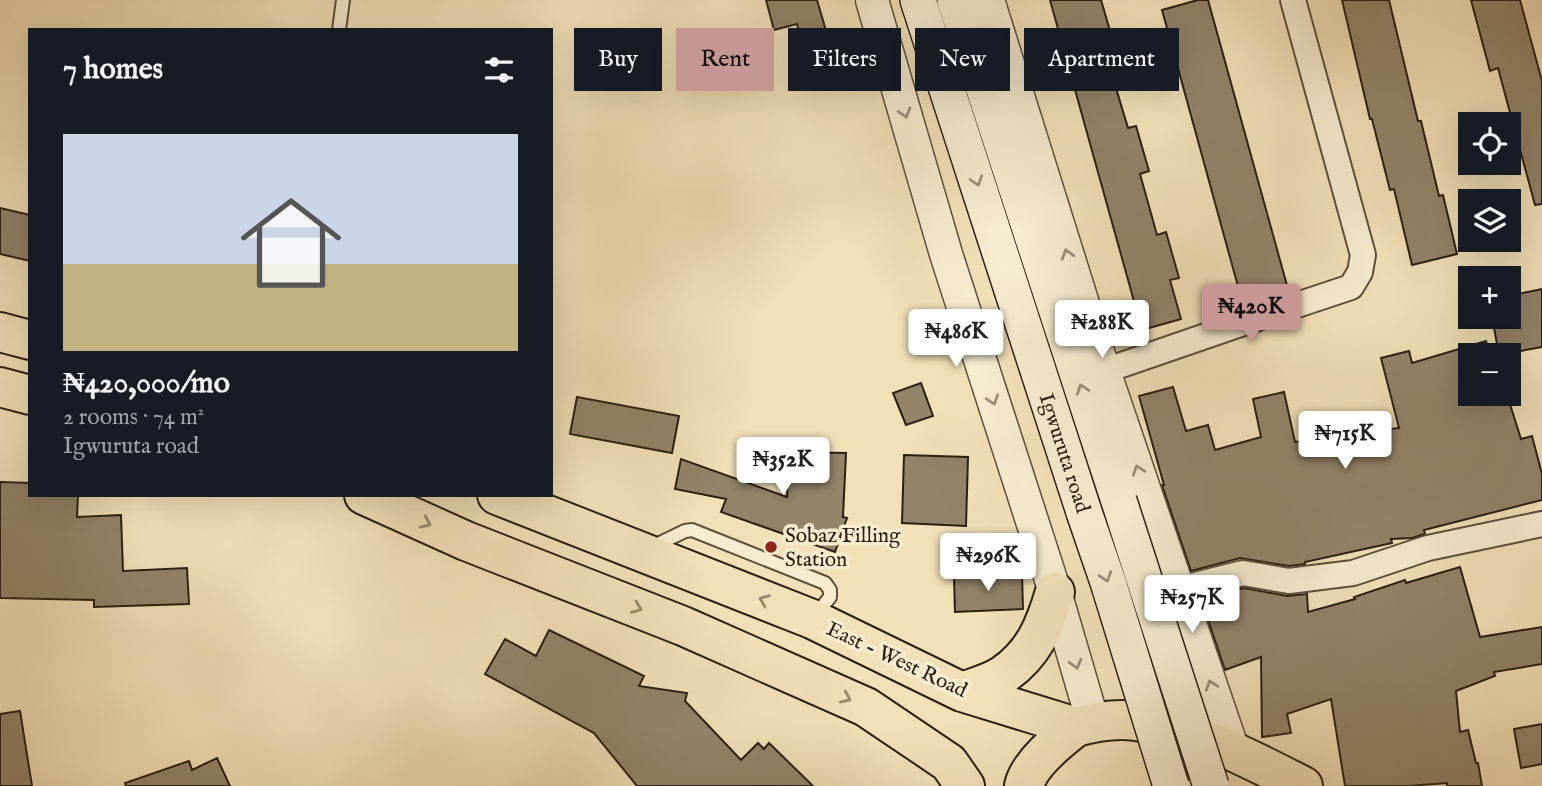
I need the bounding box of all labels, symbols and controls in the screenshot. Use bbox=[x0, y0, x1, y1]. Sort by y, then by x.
chip: Buy bbox=[574, 28, 662, 91]
chip: Rent bbox=[676, 28, 774, 91]
chip: Filters bbox=[788, 28, 901, 91]
chip: New bbox=[915, 28, 1010, 91]
chip: Apartment bbox=[1024, 28, 1179, 91]
text: 7 homes bbox=[63, 51, 163, 89]
icon: filters bbox=[480, 51, 518, 89]
one-way arrow bbox=[896, 106, 911, 118]
map controls bbox=[1458, 112, 1521, 406]
button: locate bbox=[1458, 112, 1521, 175]
one-way arrow bbox=[968, 175, 983, 187]
icon: home bbox=[228, 180, 354, 306]
button: layers bbox=[1458, 189, 1521, 252]
one-way arrow bbox=[1061, 248, 1075, 261]
button: + bbox=[1458, 266, 1521, 329]
pin: ₦420K bbox=[1202, 284, 1300, 344]
text: ₦420K bbox=[1218, 292, 1284, 321]
pin: ₦288K bbox=[1053, 300, 1151, 360]
text: ₦288K bbox=[1071, 308, 1133, 337]
pin: ₦486K bbox=[907, 310, 1005, 369]
text: ₦486K bbox=[924, 317, 988, 346]
button: − bbox=[1458, 343, 1521, 406]
text: ₦420,000/mo bbox=[63, 365, 230, 403]
one-way arrow bbox=[1076, 384, 1090, 396]
street label: Igwuruta road bbox=[1032, 390, 1096, 517]
one-way arrow bbox=[985, 394, 999, 406]
text: 2 rooms · 74 m² bbox=[63, 403, 204, 432]
pin: ₦715K bbox=[1296, 412, 1394, 471]
text: ₦715K bbox=[1315, 419, 1375, 448]
text: Igwuruta road bbox=[63, 432, 199, 461]
pin: ₦352K bbox=[734, 438, 832, 497]
text: ₦352K bbox=[753, 445, 813, 474]
one-way arrow bbox=[1132, 464, 1146, 477]
one-way arrow bbox=[419, 515, 431, 529]
place label: Sobaz Filling Station bbox=[785, 523, 901, 574]
pin: ₦296K bbox=[939, 534, 1037, 593]
marker: Sobaz Filling Station bbox=[763, 539, 779, 555]
text: ₦296K bbox=[956, 541, 1020, 570]
one-way arrow bbox=[1098, 570, 1112, 582]
pin: ₦257K bbox=[1143, 576, 1241, 635]
text: ₦257K bbox=[1160, 583, 1224, 612]
one-way arrow bbox=[759, 594, 771, 608]
one-way arrow bbox=[630, 599, 642, 613]
street label: East - West Road bbox=[822, 616, 972, 705]
one-way arrow bbox=[1068, 658, 1082, 670]
one-way arrow bbox=[1205, 680, 1219, 692]
one-way arrow bbox=[839, 690, 851, 704]

